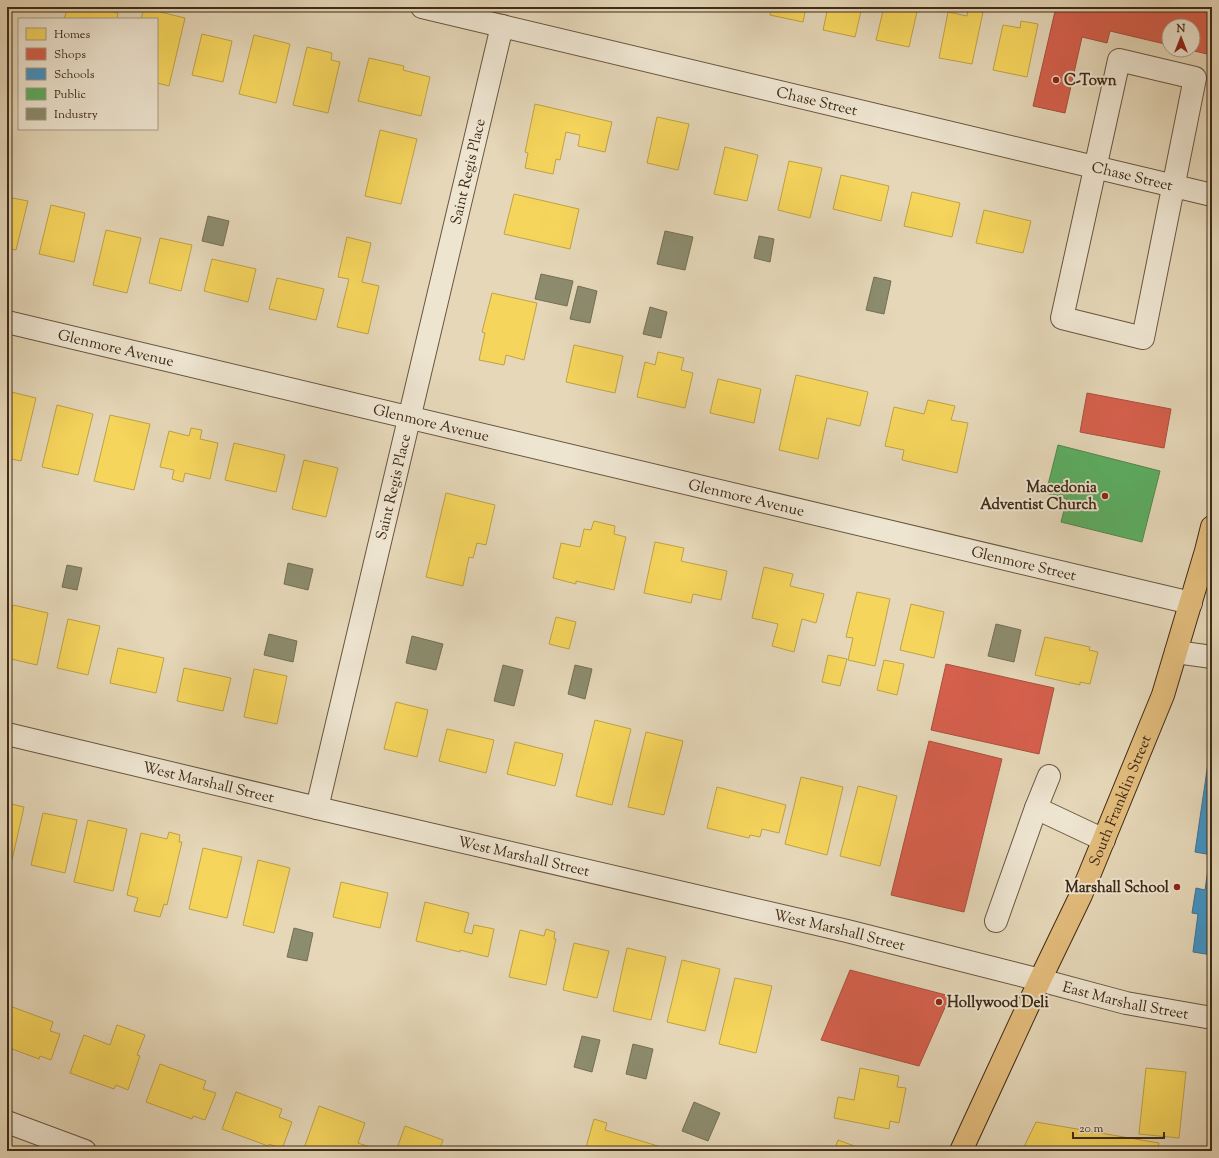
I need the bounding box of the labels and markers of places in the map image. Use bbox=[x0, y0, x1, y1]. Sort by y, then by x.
place label: C-Town bbox=[1064, 71, 1117, 92]
marker: C-Town bbox=[1051, 75, 1061, 85]
place label: Macedonia Adventist Church bbox=[980, 478, 1097, 516]
marker: Macedonia Adventist Church bbox=[1100, 491, 1110, 501]
place label: Marshall School bbox=[1065, 878, 1170, 899]
marker: Marshall School bbox=[1172, 882, 1182, 892]
place label: Hollywood Deli bbox=[947, 993, 1050, 1014]
marker: Hollywood Deli bbox=[934, 997, 944, 1007]

